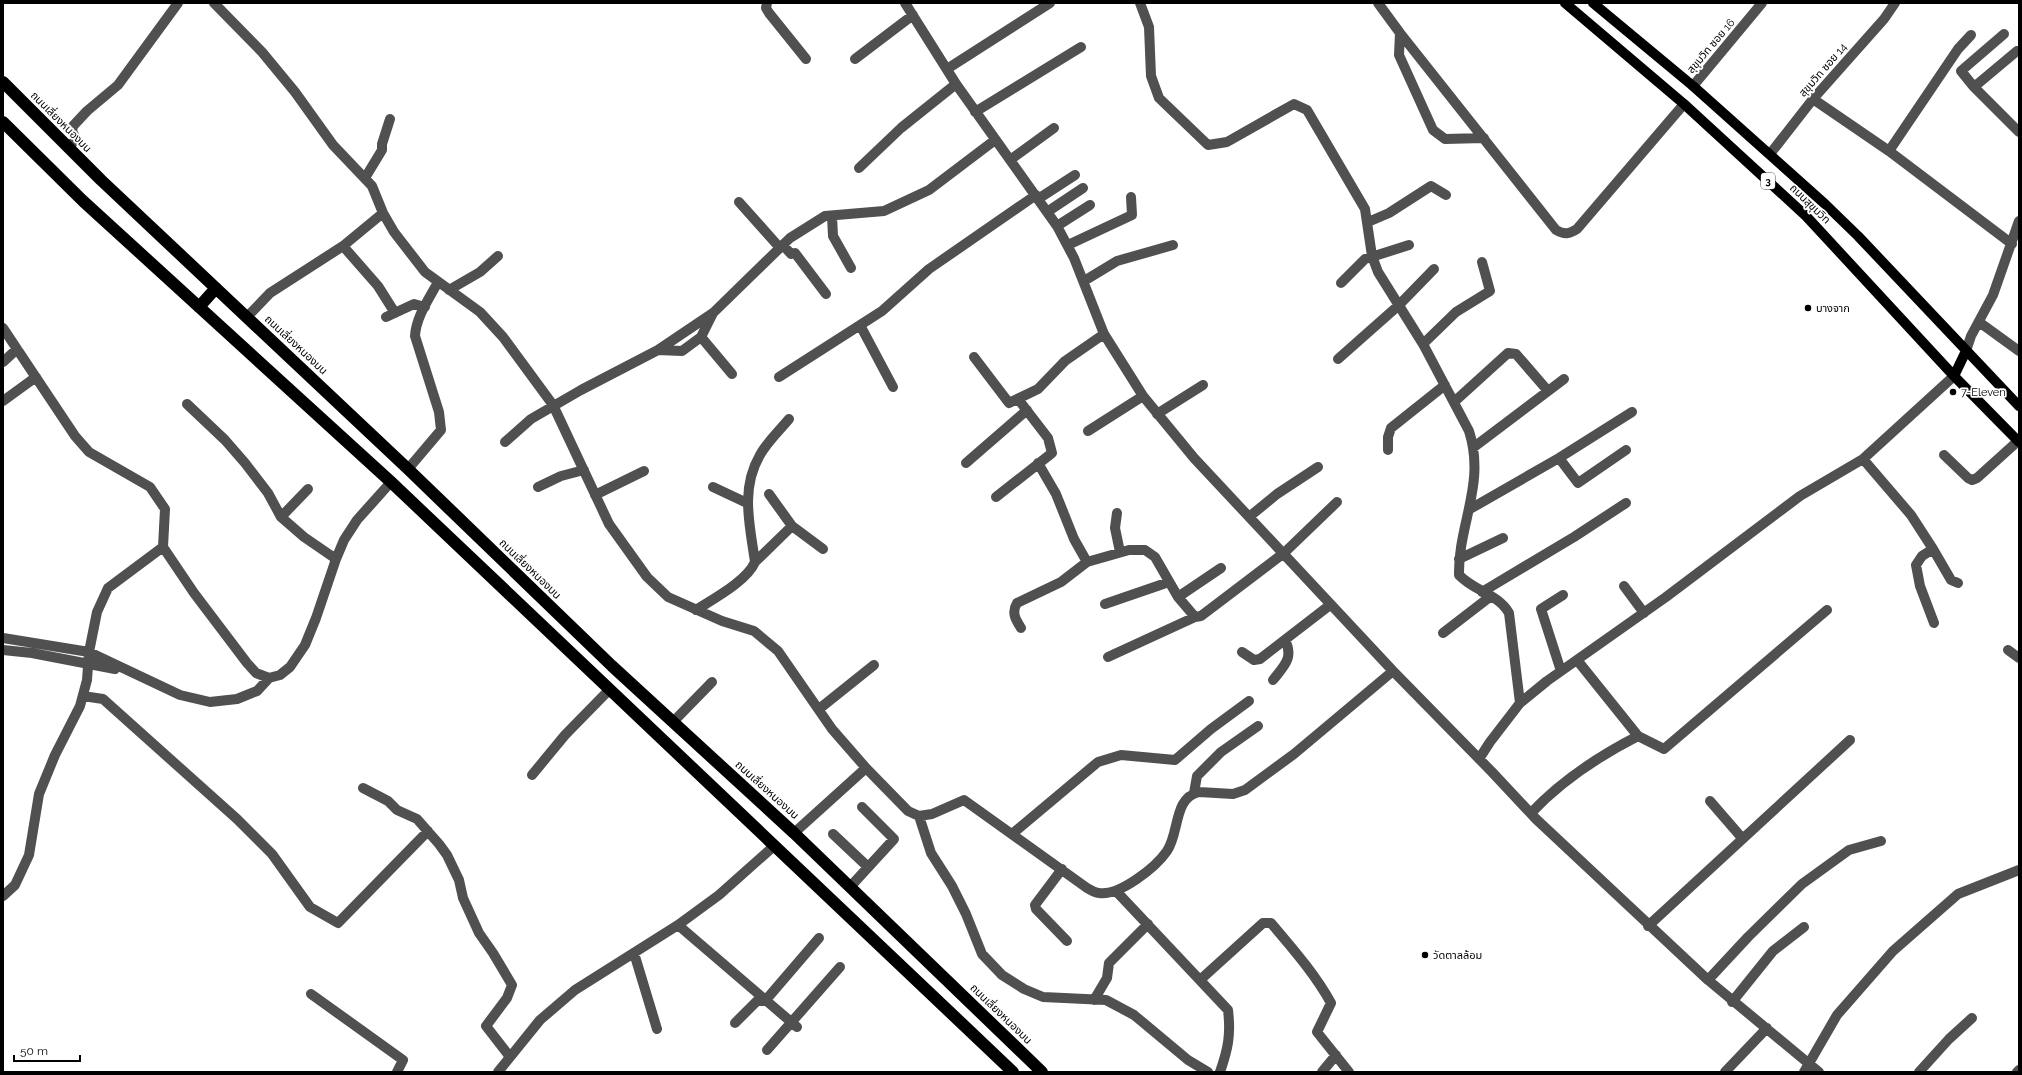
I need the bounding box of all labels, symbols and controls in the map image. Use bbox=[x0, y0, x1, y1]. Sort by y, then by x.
street label: สุขุมวิท ซอย 16 bbox=[1684, 16, 1738, 76]
street label: สุขุมวิท ซอย 14 bbox=[1796, 41, 1850, 99]
street label: ถนนเลี่ยงหนองมน bbox=[28, 87, 96, 155]
road number: 3 bbox=[1761, 173, 1775, 189]
street label: ถนนสุขุมวิท bbox=[1787, 182, 1833, 226]
place label: บางจาก bbox=[1816, 302, 1850, 315]
marker: บางจาก bbox=[1803, 303, 1813, 313]
street label: ถนนเลี่ยงหนองมน bbox=[262, 311, 331, 377]
place label: 7-Eleven bbox=[1961, 386, 2006, 399]
marker: 7-Eleven bbox=[1948, 387, 1958, 397]
street label: ถนนเลี่ยงหนองมน bbox=[496, 535, 565, 602]
street label: ถนนเลี่ยงหนองมน bbox=[733, 757, 803, 822]
place label: วัดตาลล้อม bbox=[1433, 949, 1482, 962]
marker: วัดตาลล้อม bbox=[1420, 950, 1430, 960]
street label: ถนนเลี่ยงหนองมน bbox=[967, 980, 1036, 1047]
scale bar bbox=[14, 1037, 80, 1063]
text: 50 m bbox=[20, 1044, 48, 1058]

